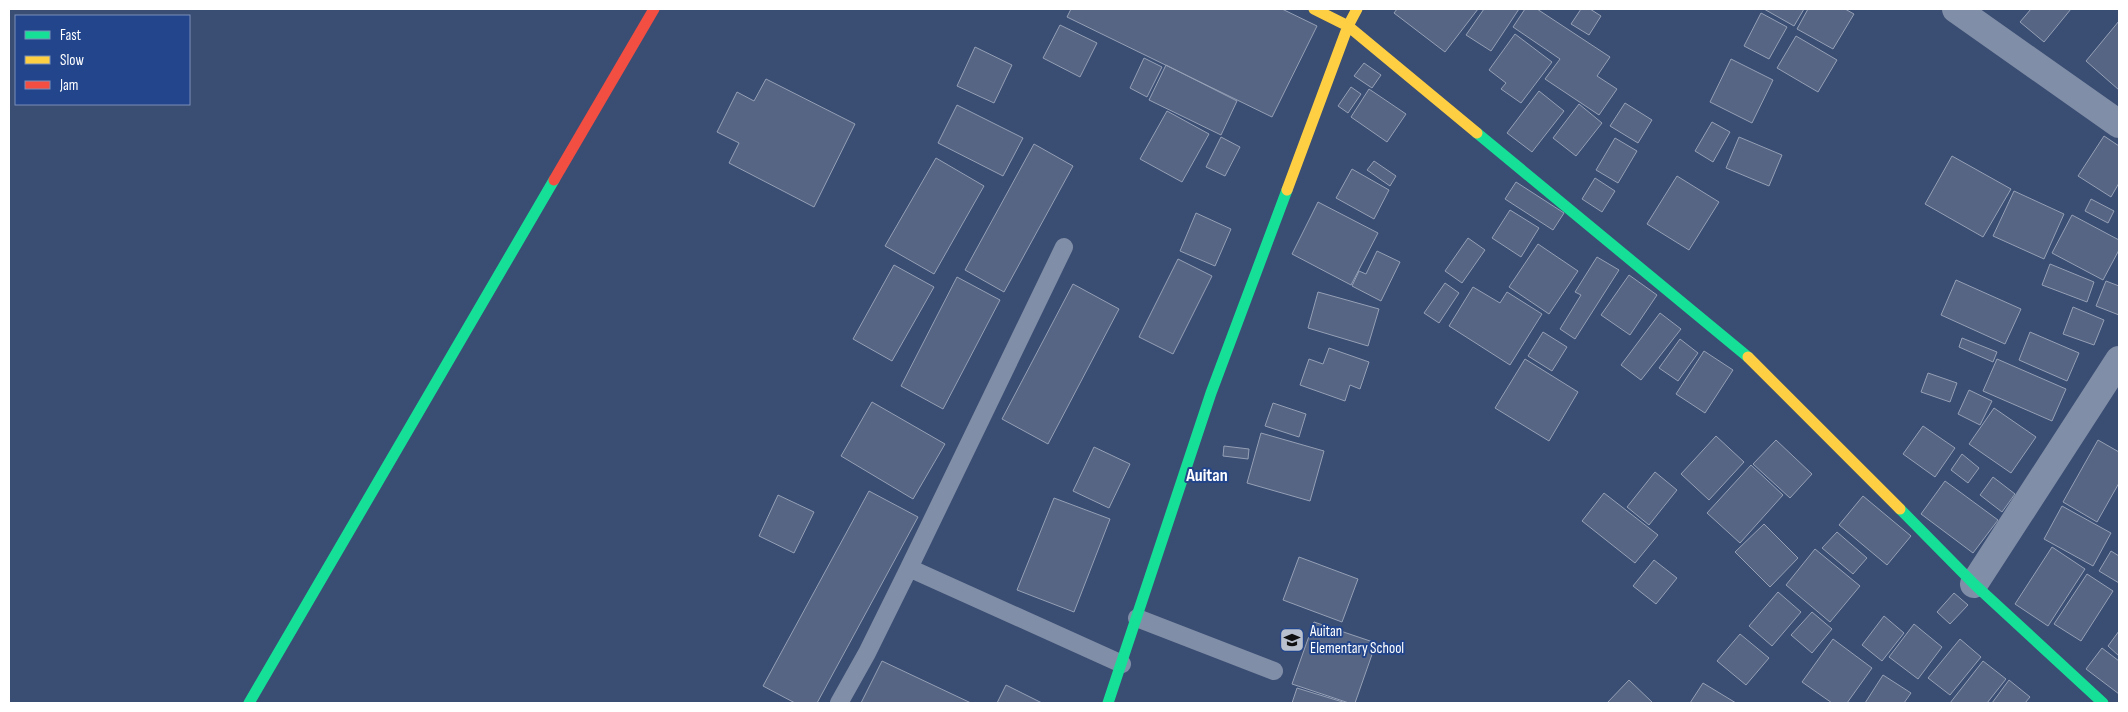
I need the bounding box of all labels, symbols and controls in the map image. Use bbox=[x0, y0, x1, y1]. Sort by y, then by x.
legend bbox=[15, 15, 190, 105]
text: Fast bbox=[60, 26, 82, 45]
text: Slow bbox=[60, 51, 84, 70]
text: Jam bbox=[59, 76, 78, 95]
district label: Auitan bbox=[1185, 465, 1228, 486]
place label: Auitan Elementary School bbox=[1309, 622, 1404, 658]
school or university icon: Auitan Elementary School bbox=[1279, 627, 1305, 653]

